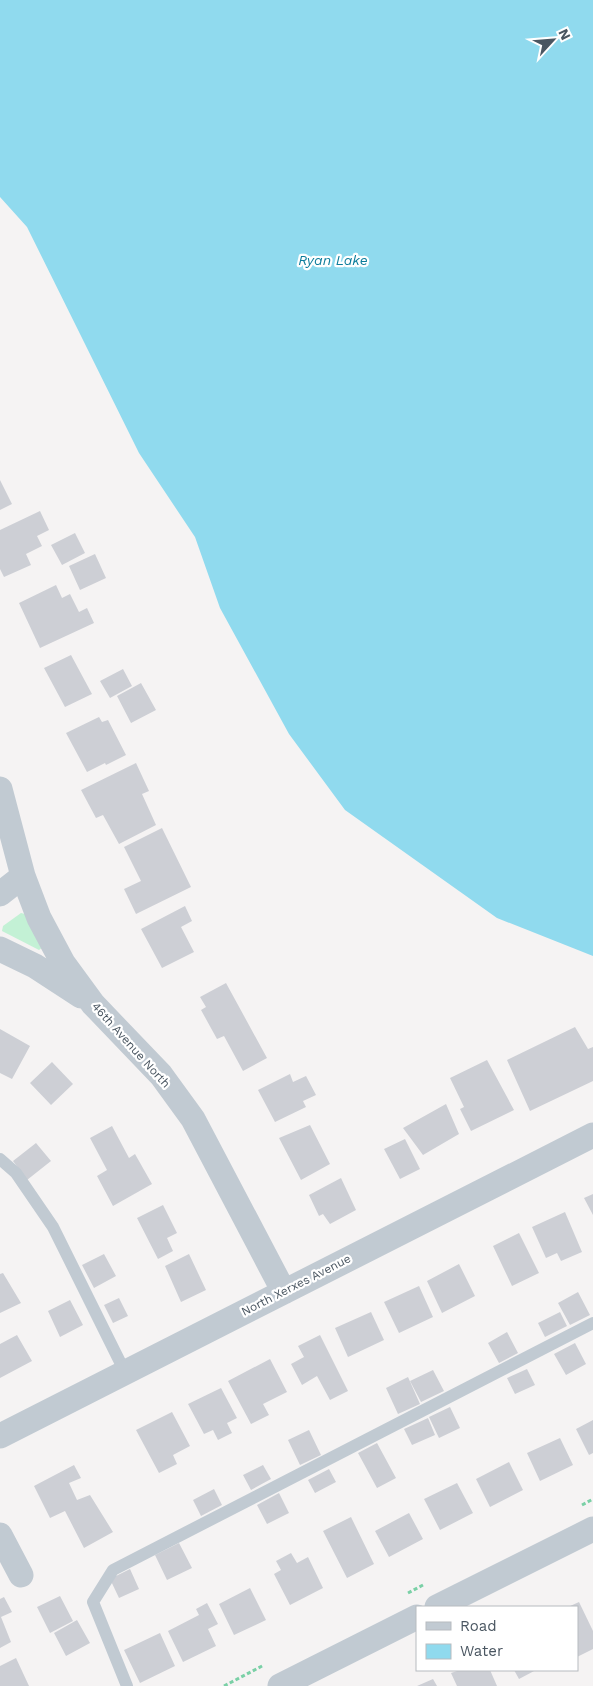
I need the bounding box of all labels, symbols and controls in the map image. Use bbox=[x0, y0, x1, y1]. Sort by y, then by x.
north arrow bbox=[528, 15, 578, 65]
text: N bbox=[555, 26, 574, 42]
water label: Ryan Lake bbox=[298, 252, 368, 268]
street label: 46th Avenue North bbox=[89, 999, 173, 1091]
street label: North Xerxes Avenue bbox=[239, 1251, 353, 1319]
legend bbox=[416, 1606, 578, 1671]
text: Road bbox=[460, 1617, 497, 1635]
text: Water bbox=[460, 1642, 503, 1660]

